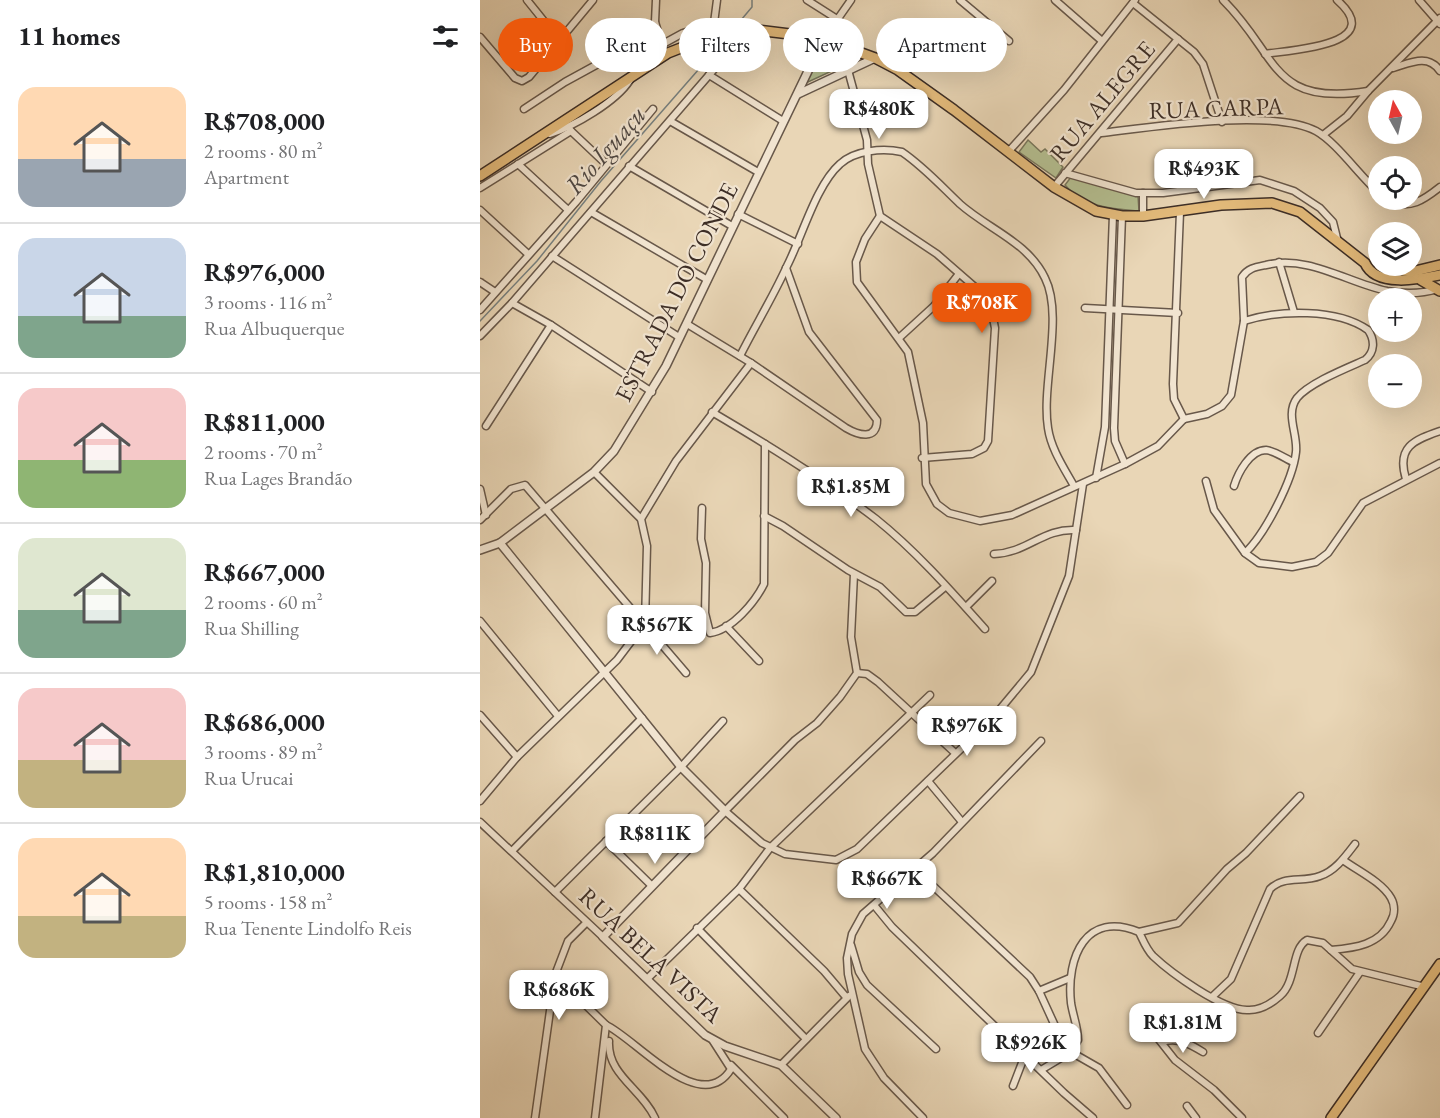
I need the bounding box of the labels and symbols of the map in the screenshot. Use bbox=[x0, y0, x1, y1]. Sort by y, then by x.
street label: RUA ALEGRE bbox=[1042, 34, 1162, 168]
pin: R$480K bbox=[830, 89, 928, 140]
street label: RUA CARPA bbox=[1148, 90, 1284, 126]
north arrow bbox=[1368, 90, 1422, 144]
water label: Rio Iguaçu bbox=[557, 98, 653, 202]
pin: R$493K bbox=[1155, 149, 1253, 200]
street label: ESTRADA DO CONDE bbox=[607, 177, 745, 407]
pin: R$708K bbox=[933, 283, 1031, 334]
pin: R$1.85M bbox=[796, 467, 906, 518]
pin: R$567K bbox=[608, 605, 706, 656]
pin: R$976K bbox=[918, 706, 1016, 757]
pin: R$811K bbox=[606, 814, 704, 865]
pin: R$667K bbox=[838, 859, 936, 910]
street label: RUA BELA VISTA bbox=[573, 880, 730, 1030]
pin: R$686K bbox=[510, 970, 608, 1021]
pin: R$1.81M bbox=[1128, 1003, 1238, 1054]
pin: R$926K bbox=[982, 1023, 1080, 1074]

